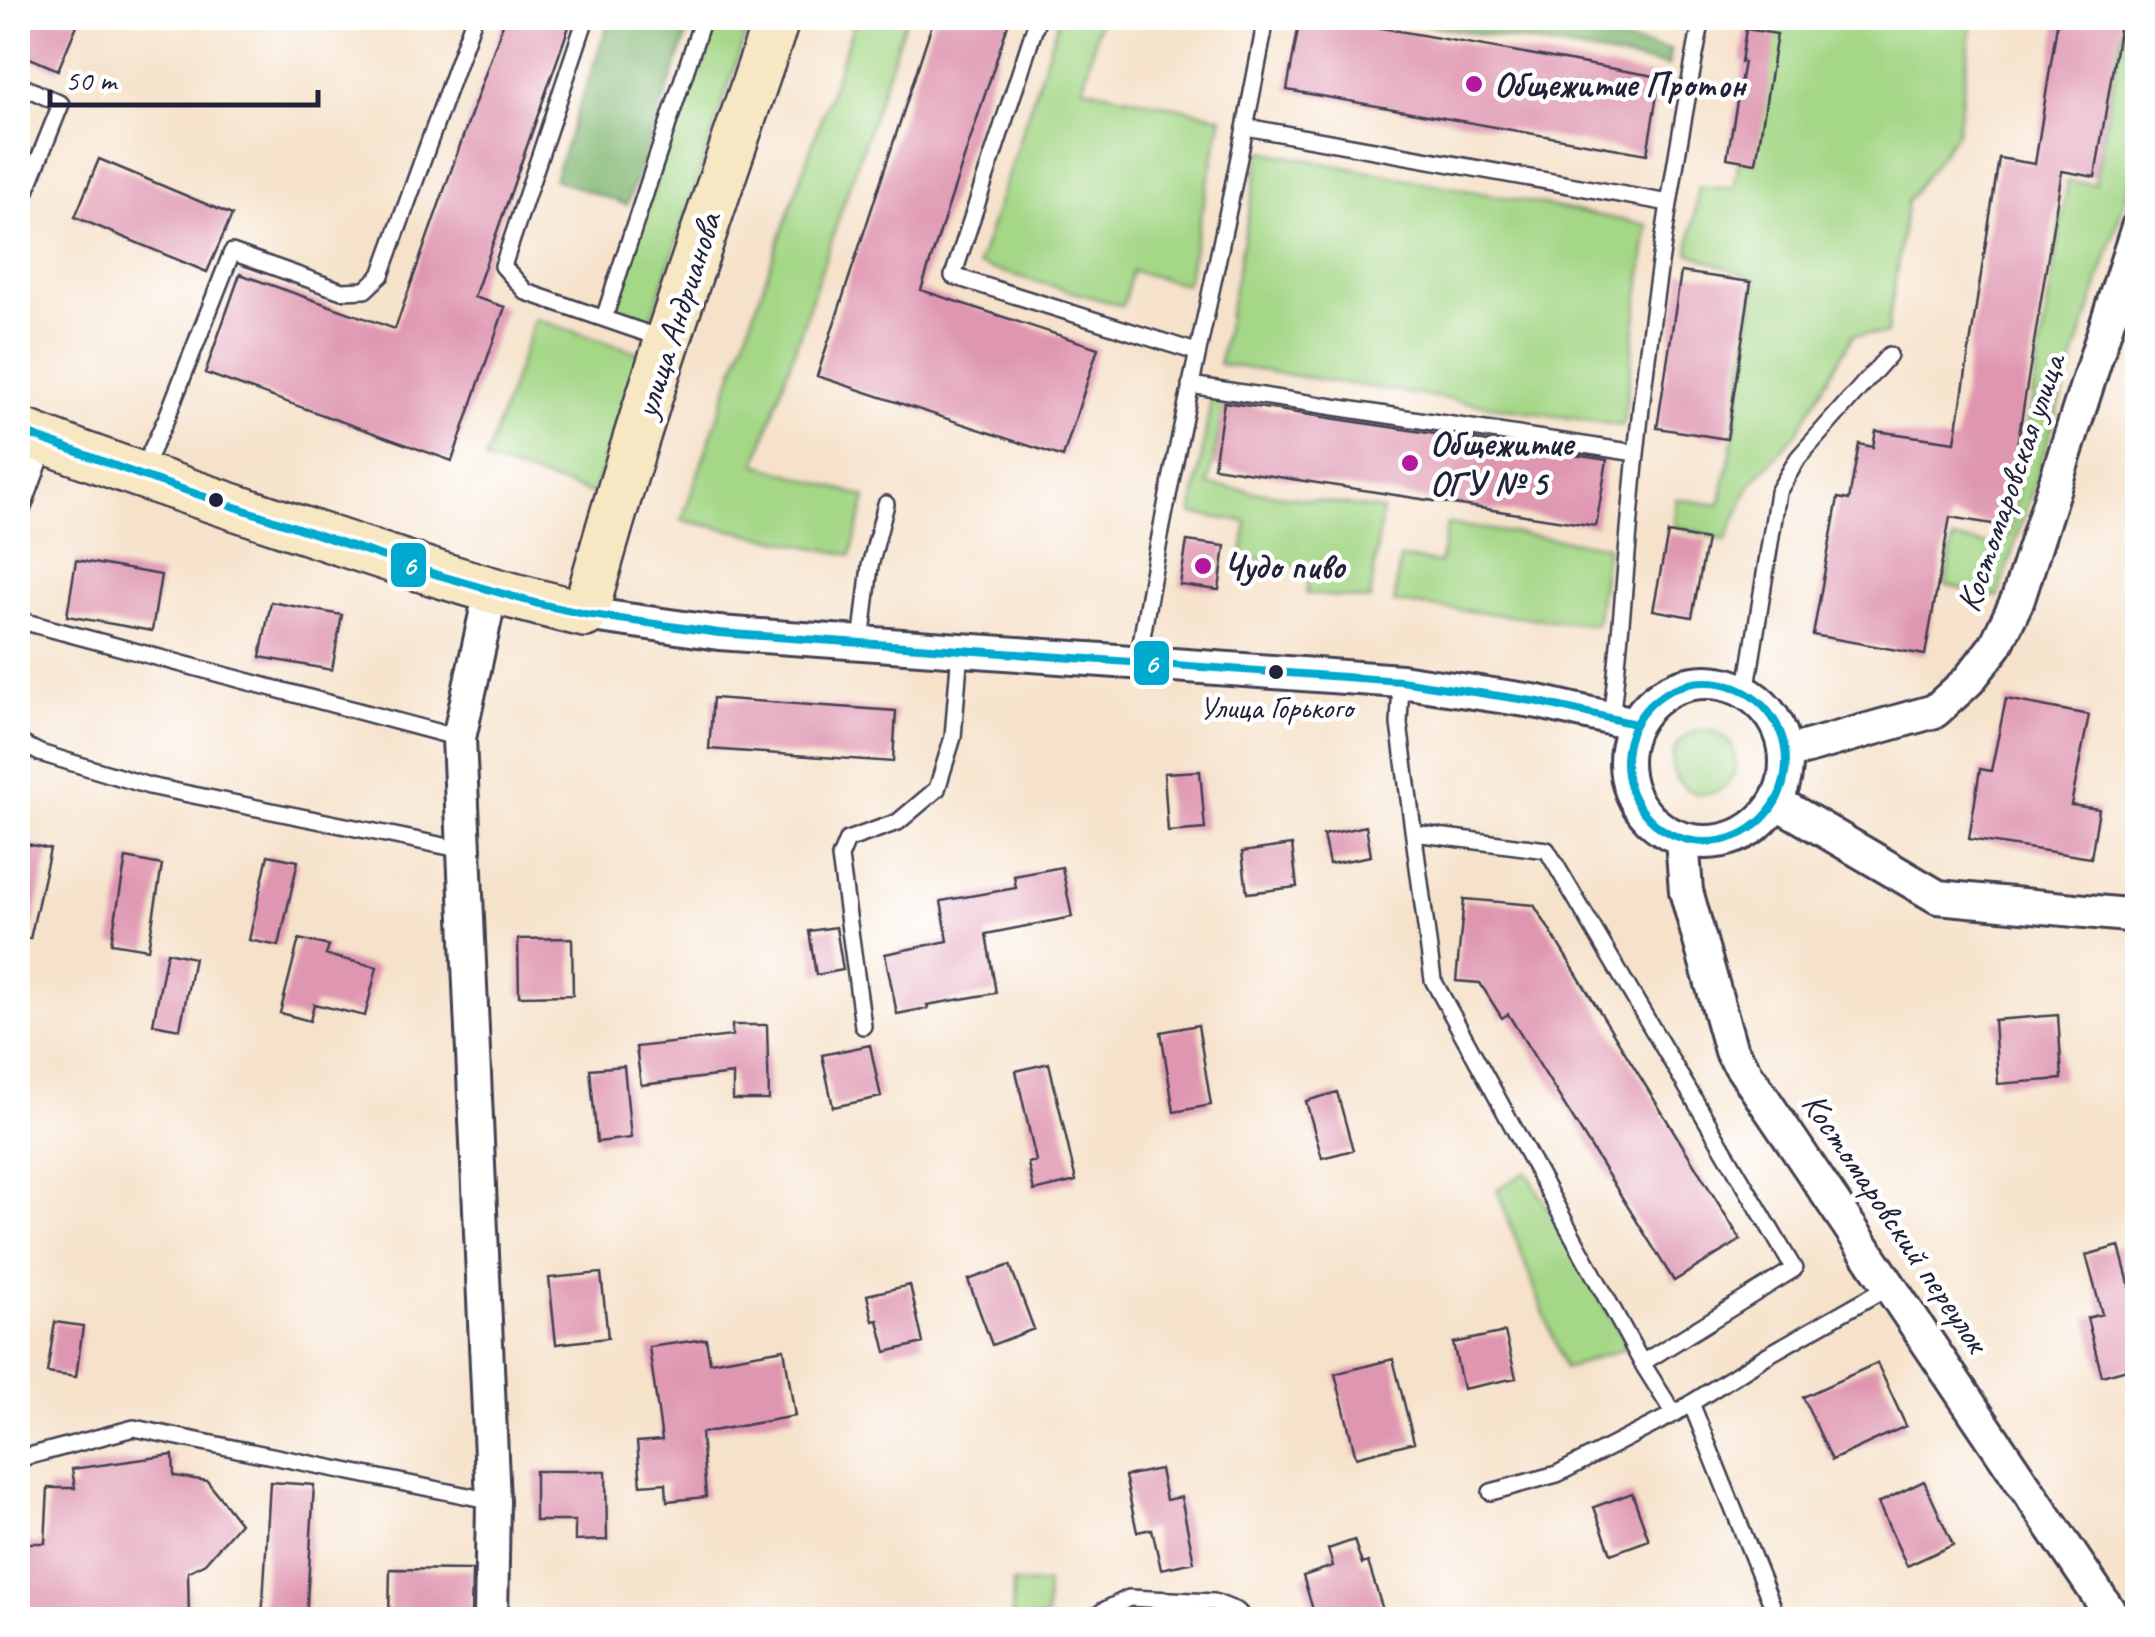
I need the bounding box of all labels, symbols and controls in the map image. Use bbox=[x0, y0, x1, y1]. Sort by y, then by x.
scale bar bbox=[50, 45, 318, 107]
text: 50 m bbox=[65, 61, 118, 99]
place label: Общежитие Протон bbox=[1494, 62, 1748, 107]
marker: Общежитие Протон bbox=[1463, 73, 1485, 95]
street label: улица Андрианова bbox=[623, 204, 733, 425]
street label: Костомаровская улица bbox=[1945, 346, 2076, 618]
place label: Общежитие ОГУ № 5 bbox=[1430, 421, 1576, 506]
marker: Общежитие ОГУ № 5 bbox=[1399, 452, 1421, 474]
unlabelled marker bbox=[206, 490, 226, 510]
line badge: 6 bbox=[389, 541, 428, 589]
place label: Чудо пиво bbox=[1223, 544, 1347, 589]
text: 6 bbox=[402, 548, 417, 583]
marker: Чудо пиво bbox=[1192, 555, 1214, 577]
line badge: 6 bbox=[1132, 639, 1171, 687]
text: 6 bbox=[1144, 646, 1159, 681]
marker: Улица Горького bbox=[1266, 662, 1286, 682]
place label: Улица Горького bbox=[1199, 687, 1356, 728]
street label: Костомаровский переулок bbox=[1792, 1084, 2001, 1363]

